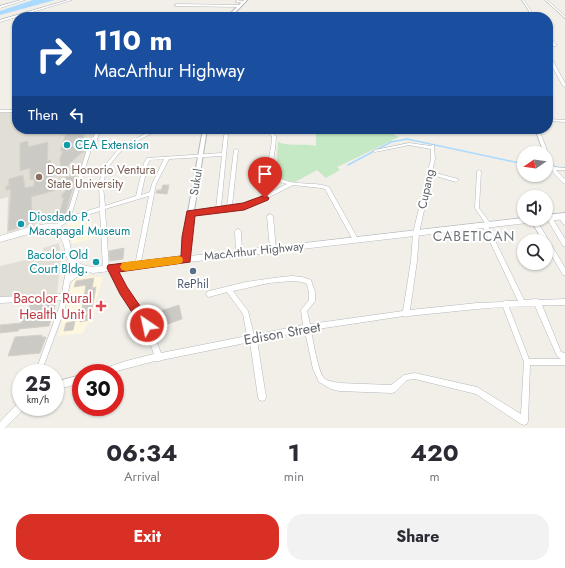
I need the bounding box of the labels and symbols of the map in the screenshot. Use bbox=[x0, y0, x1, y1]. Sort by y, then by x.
place label: CEA Extension bbox=[75, 136, 149, 154]
marker: CEA Extension bbox=[62, 140, 72, 150]
north arrow bbox=[517, 146, 553, 182]
pin bbox=[248, 157, 282, 198]
place label: Don Honorio Ventura State University bbox=[47, 161, 156, 193]
street label: Sukul bbox=[185, 167, 207, 197]
street label: Cupang bbox=[413, 167, 439, 211]
marker: Don Honorio Ventura State University bbox=[34, 172, 44, 182]
place label: Diosdado P. Macapagal Museum bbox=[29, 208, 130, 240]
marker: Diosdado P. Macapagal Museum bbox=[16, 219, 26, 229]
district label: CABETICAN bbox=[433, 226, 515, 246]
street label: MacArthur Highway bbox=[203, 237, 306, 265]
place label: Bacolor Old Court Bldg. bbox=[27, 246, 88, 278]
marker: Bacolor Old Court Bldg. bbox=[91, 257, 101, 267]
marker: RePhil bbox=[188, 266, 198, 276]
place label: RePhil bbox=[177, 275, 209, 293]
place label: Bacolor Rural Health Unit I bbox=[13, 288, 92, 324]
marker: Bacolor Rural Health Unit I bbox=[95, 300, 107, 312]
position arrow bbox=[126, 304, 168, 346]
street label: Edison Street bbox=[242, 316, 323, 350]
speed limit sign: 30 bbox=[72, 364, 124, 416]

